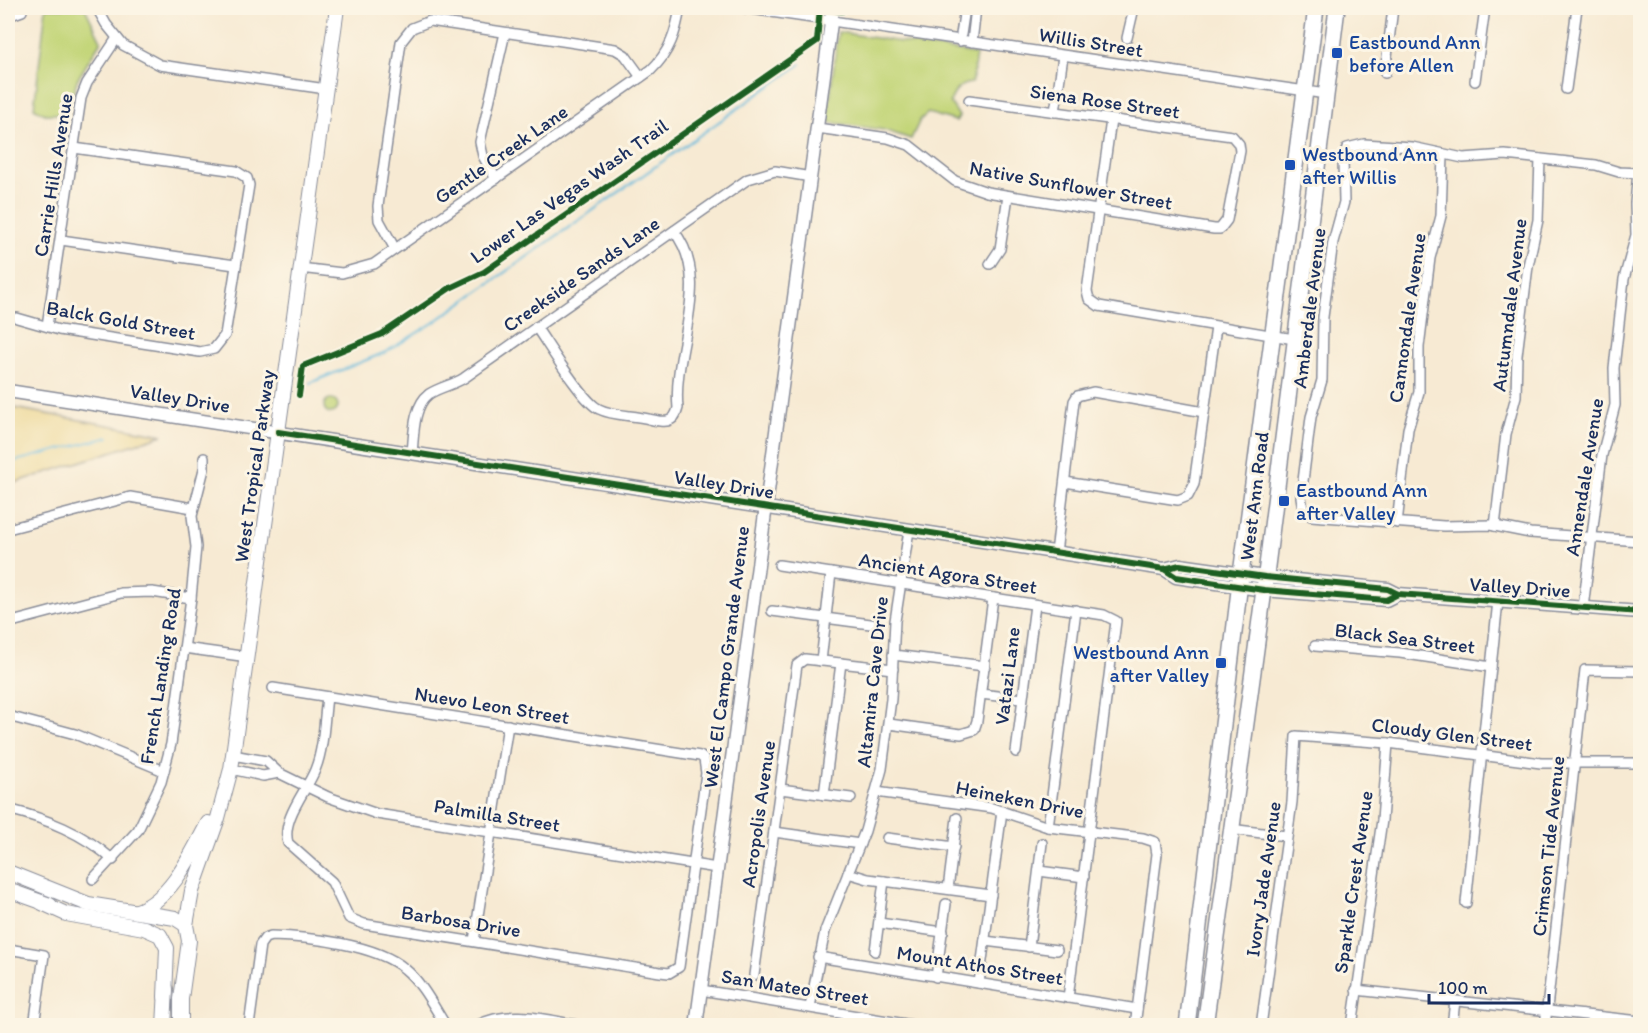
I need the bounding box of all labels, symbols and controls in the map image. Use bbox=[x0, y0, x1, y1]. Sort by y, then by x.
street label: Willis Street bbox=[1037, 22, 1145, 62]
place label: Eastbound Ann before Allen bbox=[1349, 30, 1481, 77]
marker: Eastbound Ann before Allen bbox=[1330, 46, 1344, 60]
street label: Siena Rose Street bbox=[1029, 79, 1182, 123]
street label: Carrie Hills Avenue bbox=[28, 92, 78, 258]
street label: Gentle Creek Lane bbox=[430, 99, 572, 209]
street label: Lower Las Vegas Wash Trail bbox=[465, 113, 673, 269]
place label: Westbound Ann after Willis bbox=[1302, 142, 1438, 189]
street label: Native Sunflower Street bbox=[968, 155, 1174, 215]
marker: Westbound Ann after Willis bbox=[1283, 158, 1297, 172]
street label: Creekside Sands Lane bbox=[498, 211, 664, 337]
street label: Autumndale Avenue bbox=[1486, 217, 1532, 393]
street label: Amberdale Avenue bbox=[1287, 226, 1331, 390]
street label: Cannondale Avenue bbox=[1383, 231, 1431, 405]
street label: Balck Gold Street bbox=[45, 295, 198, 345]
street label: West Tropical Parkway bbox=[229, 368, 279, 564]
street label: Valley Drive bbox=[128, 378, 232, 418]
street label: Annendale Avenue bbox=[1560, 396, 1608, 558]
street label: West Ann Road bbox=[1234, 430, 1274, 562]
street label: Valley Drive bbox=[672, 464, 776, 504]
place label: Eastbound Ann after Valley bbox=[1296, 478, 1428, 525]
marker: Eastbound Ann after Valley bbox=[1277, 494, 1291, 508]
street label: West El Campo Grande Avenue bbox=[698, 524, 754, 790]
street label: Ancient Agora Street bbox=[857, 547, 1039, 599]
street label: Valley Drive bbox=[1469, 571, 1571, 603]
street label: French Landing Road bbox=[134, 586, 186, 766]
street label: Altamira Cave Drive bbox=[851, 595, 893, 769]
street label: Black Sea Street bbox=[1333, 617, 1477, 659]
street label: Vatazi Lane bbox=[989, 626, 1025, 726]
place label: Westbound Ann after Valley bbox=[1073, 640, 1210, 687]
marker: Westbound Ann after Valley bbox=[1214, 656, 1228, 670]
street label: Nuevo Leon Street bbox=[413, 681, 572, 729]
street label: Cloudy Glen Street bbox=[1370, 712, 1534, 756]
street label: Acropolis Avenue bbox=[736, 739, 780, 889]
street label: Crimson Tide Avenue bbox=[1527, 755, 1569, 937]
street label: Heineken Drive bbox=[954, 775, 1086, 823]
street label: Sparkle Crest Avenue bbox=[1328, 789, 1378, 975]
street label: Palmilla Street bbox=[432, 793, 562, 837]
street label: Ivory Jade Avenue bbox=[1240, 800, 1286, 958]
street label: Barbosa Drive bbox=[399, 900, 523, 942]
street label: Mount Athos Street bbox=[895, 940, 1065, 990]
street label: San Mateo Street bbox=[720, 964, 871, 1011]
scale bar bbox=[1429, 967, 1549, 1005]
text: 100 m bbox=[1438, 977, 1488, 999]

